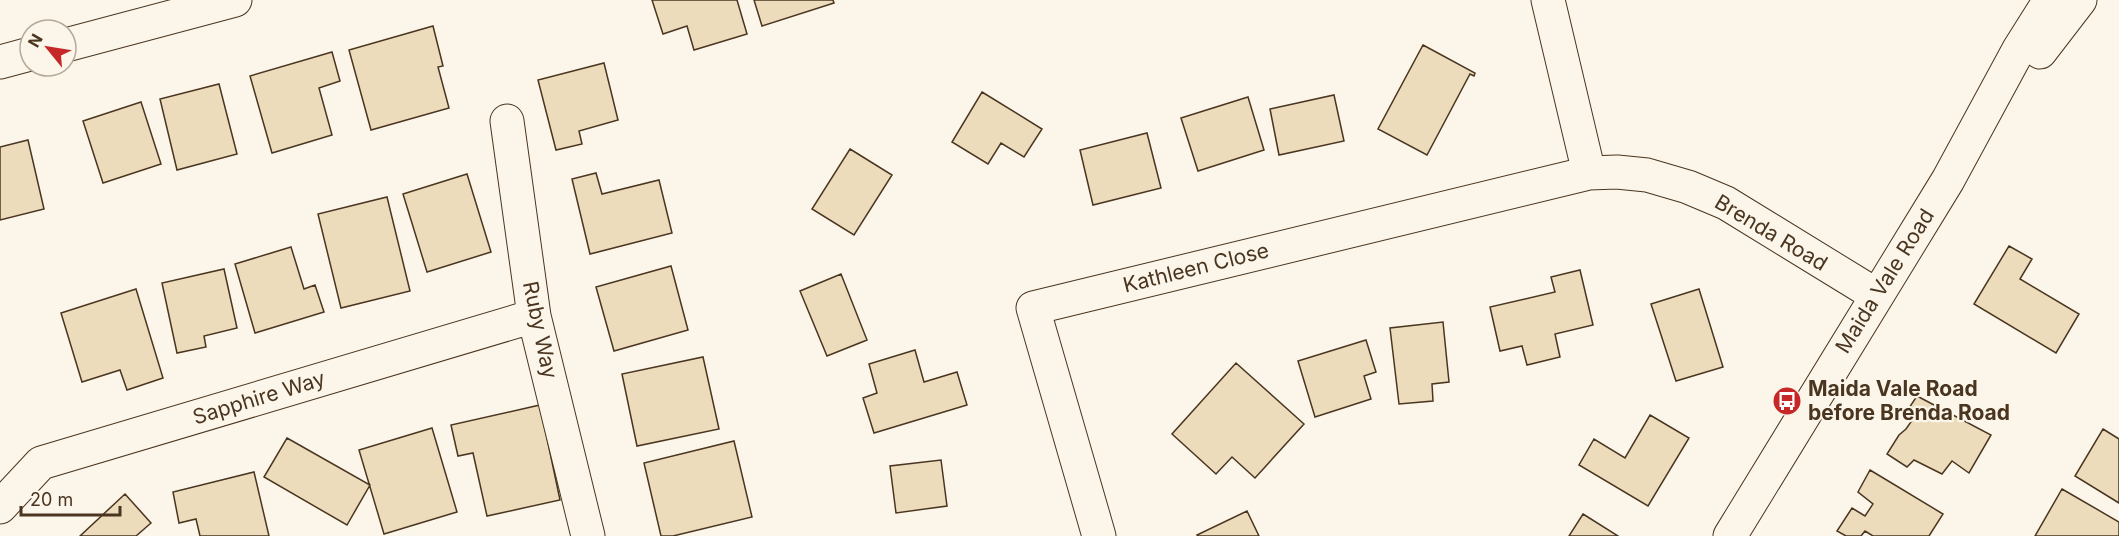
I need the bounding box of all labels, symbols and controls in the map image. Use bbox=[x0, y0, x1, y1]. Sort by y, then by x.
north arrow bbox=[18, 18, 78, 78]
text: N bbox=[23, 30, 47, 51]
street label: Brenda Road bbox=[1710, 189, 1832, 276]
street label: Maida Vale Road bbox=[1830, 204, 1939, 358]
street label: Kathleen Close bbox=[1120, 237, 1271, 298]
street label: Ruby Way bbox=[518, 279, 563, 381]
street label: Sapphire Way bbox=[190, 365, 328, 430]
place label: Maida Vale Road before Brenda Road bbox=[1808, 376, 2010, 425]
bus stop icon: Maida Vale Road before Brenda Road bbox=[1771, 385, 1803, 417]
scale bar bbox=[21, 479, 120, 517]
text: 20 m bbox=[30, 489, 73, 510]

